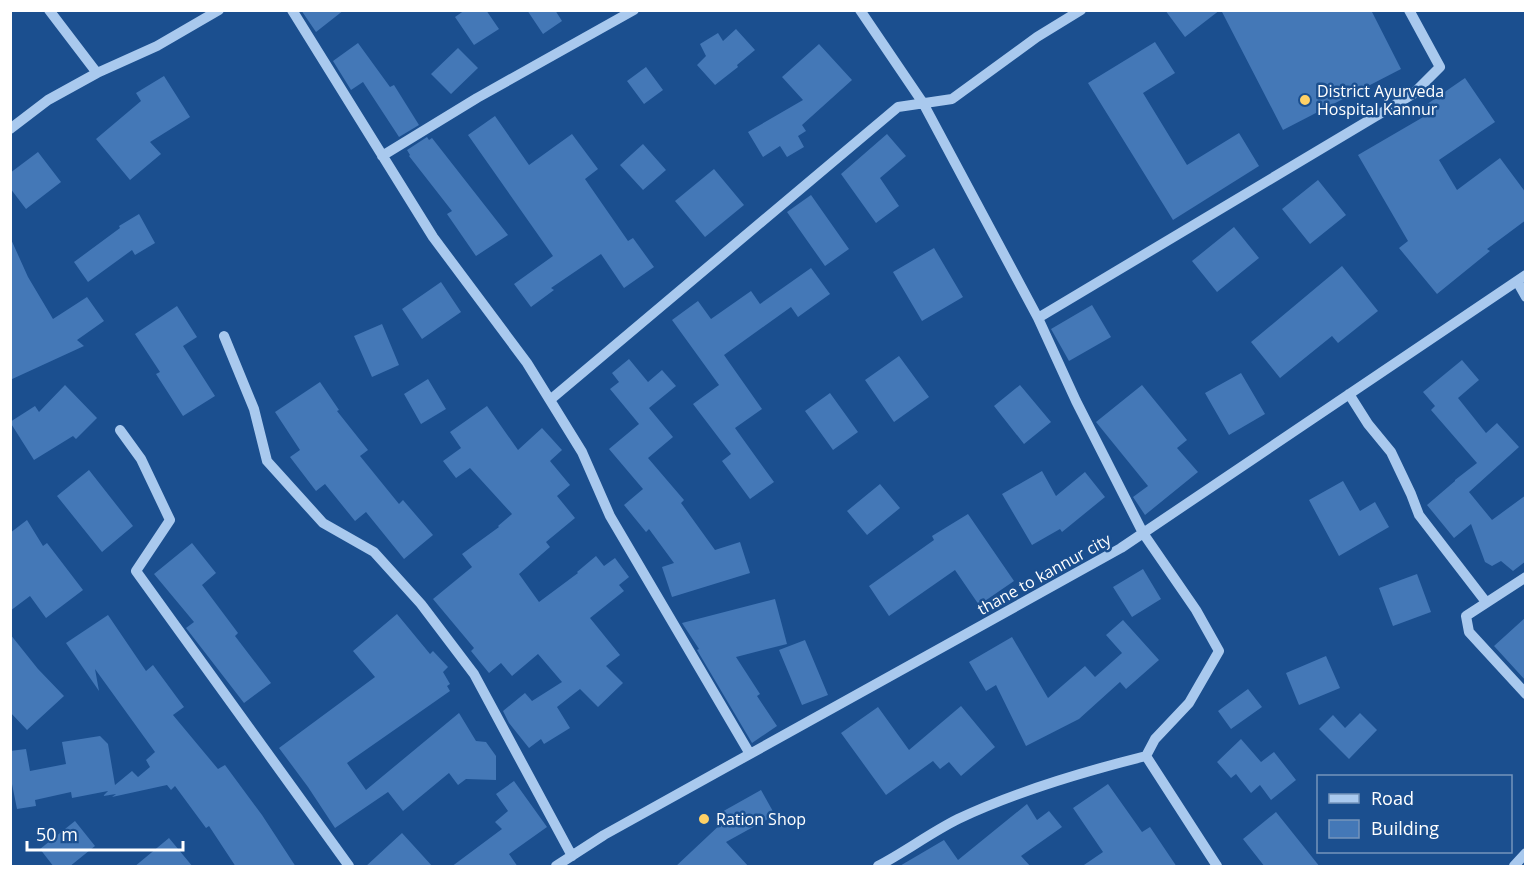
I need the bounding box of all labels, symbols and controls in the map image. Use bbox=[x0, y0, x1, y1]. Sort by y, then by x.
place label: District Ayurveda Hospital Kannur bbox=[1317, 80, 1444, 120]
marker: District Ayurveda Hospital Kannur bbox=[1298, 93, 1312, 107]
street label: thane to kannur city bbox=[973, 528, 1116, 620]
legend bbox=[1317, 775, 1512, 853]
text: Road bbox=[1371, 786, 1414, 810]
place label: Ration Shop bbox=[716, 808, 806, 830]
marker: Ration Shop bbox=[697, 812, 711, 826]
scale bar bbox=[27, 814, 183, 852]
text: Building bbox=[1371, 816, 1439, 840]
text: 50 m bbox=[36, 822, 78, 846]

